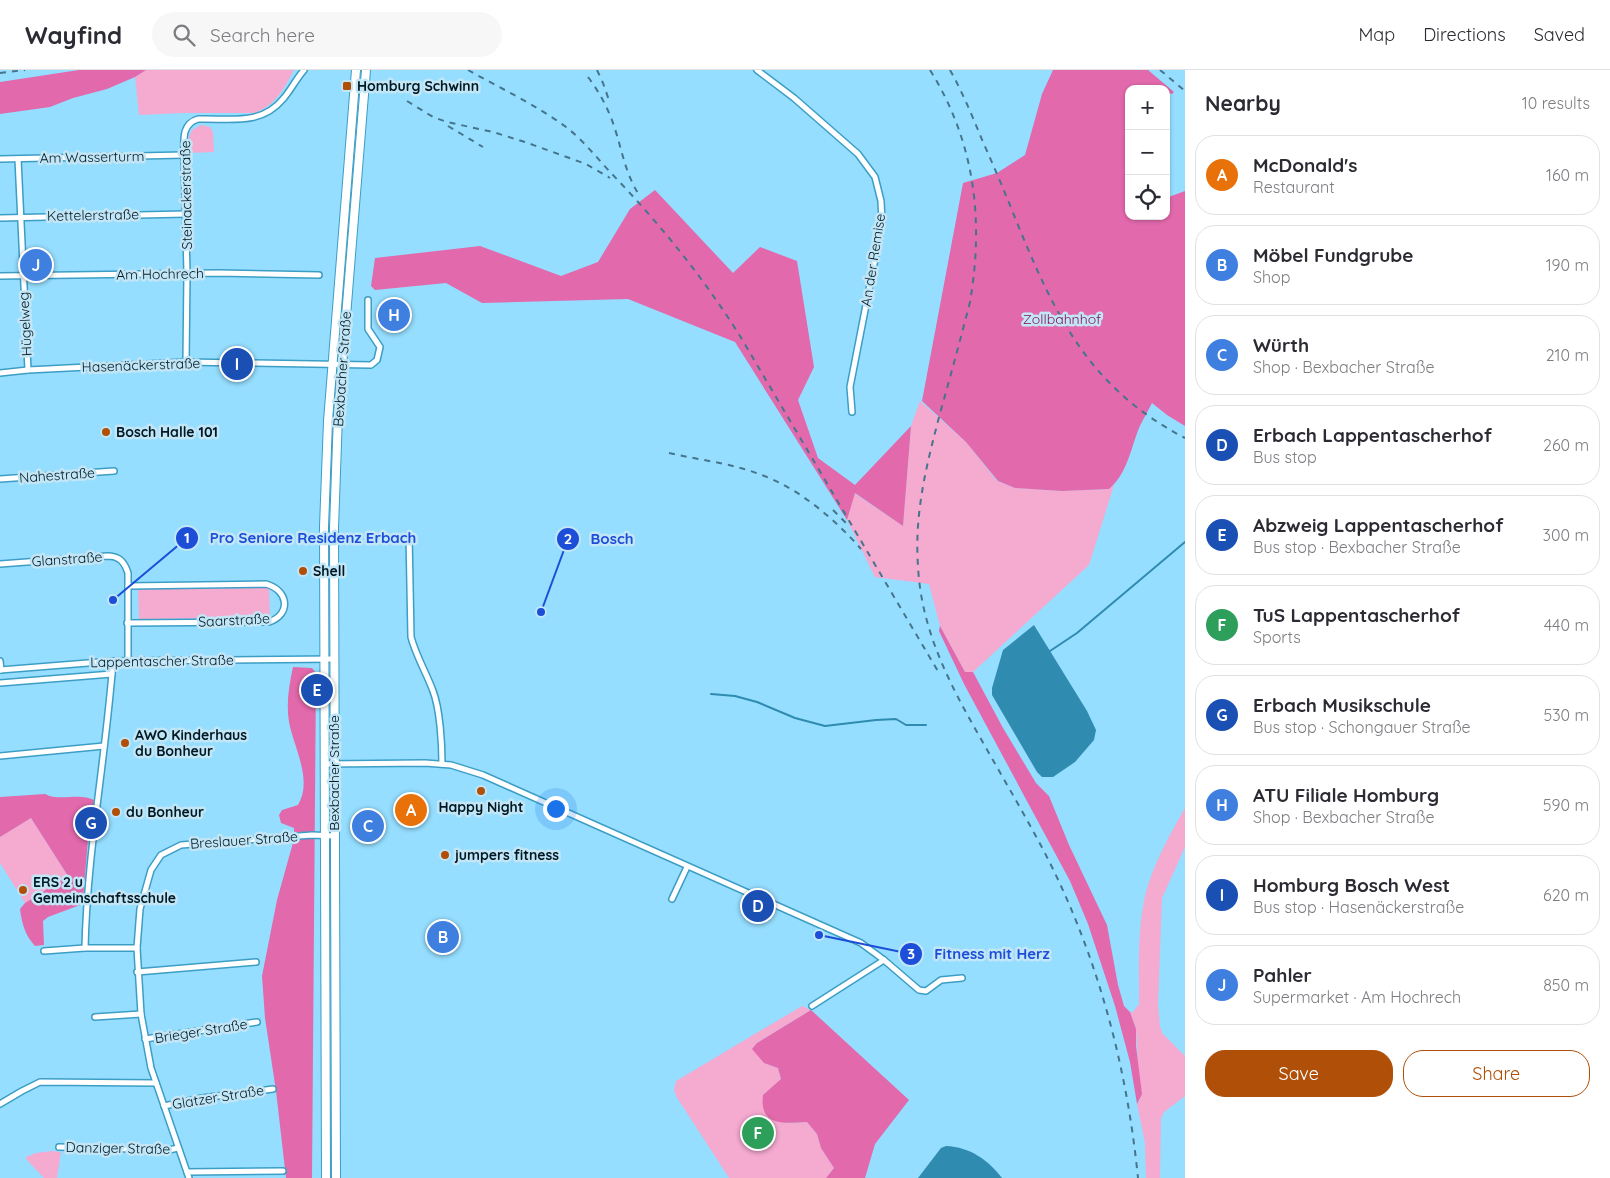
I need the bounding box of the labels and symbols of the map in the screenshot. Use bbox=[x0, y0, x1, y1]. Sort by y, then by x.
place label: Homburg Schwinn bbox=[357, 77, 479, 95]
marker: Homburg Schwinn bbox=[341, 80, 353, 92]
street label: Steinackerstraße bbox=[176, 140, 196, 250]
street label: Am Wasserturm bbox=[39, 147, 145, 167]
street label: Kettelerstraße bbox=[47, 205, 139, 225]
street label: An der Remise bbox=[857, 212, 889, 308]
pin: J bbox=[20, 246, 52, 284]
street label: Am Hochrech bbox=[116, 264, 204, 284]
street label: Hügelweg bbox=[14, 291, 36, 357]
pin: H bbox=[378, 296, 410, 334]
park label: Zollbahnhof bbox=[1023, 310, 1101, 328]
street label: Bexbacher Straße bbox=[329, 311, 355, 427]
pin: I bbox=[221, 345, 253, 383]
street label: Hasenäckerstraße bbox=[81, 354, 201, 376]
place label: Bosch Halle 101 bbox=[116, 423, 218, 441]
marker: Bosch Halle 101 bbox=[100, 426, 112, 438]
street label: Nahestraße bbox=[18, 463, 96, 487]
callout: Pro Seniore Residenz Erbach bbox=[175, 523, 427, 553]
callout: Bosch bbox=[556, 524, 644, 554]
text: 1 bbox=[184, 528, 190, 547]
text: Pro Seniore Residenz Erbach bbox=[210, 528, 416, 547]
text: 2 bbox=[564, 529, 572, 548]
text: Bosch bbox=[591, 529, 634, 548]
street label: Glanstraße bbox=[31, 548, 103, 570]
place label: Shell bbox=[313, 562, 345, 580]
marker: Shell bbox=[297, 565, 309, 577]
street label: Saarstraße bbox=[198, 609, 270, 631]
street label: Lappentascher Straße bbox=[90, 651, 234, 671]
pin: E bbox=[301, 671, 333, 709]
street label: Bexbacher Straße bbox=[325, 715, 343, 831]
place label: AWO Kinderhaus du Bonheur bbox=[135, 726, 247, 760]
marker: AWO Kinderhaus du Bonheur bbox=[119, 737, 131, 749]
marker: Happy Night bbox=[475, 785, 487, 797]
pin: A bbox=[395, 791, 427, 829]
your location bbox=[543, 796, 569, 822]
place label: Happy Night bbox=[438, 798, 524, 816]
place label: du Bonheur bbox=[126, 803, 204, 821]
pin: G bbox=[75, 804, 107, 842]
marker: du Bonheur bbox=[110, 806, 122, 818]
pin: C bbox=[352, 807, 384, 845]
street label: Breslauer Straße bbox=[189, 827, 299, 853]
place label: jumpers fitness bbox=[454, 846, 559, 864]
marker: jumpers fitness bbox=[439, 849, 451, 861]
place label: ERS 2 u Gemeinschaftsschule bbox=[33, 873, 176, 907]
marker: ERS 2 u Gemeinschaftsschule bbox=[17, 884, 29, 896]
pin: D bbox=[742, 887, 774, 925]
pin: B bbox=[427, 918, 459, 956]
callout: Fitness mit Herz bbox=[899, 939, 1060, 969]
text: 3 bbox=[907, 944, 915, 963]
text: Fitness mit Herz bbox=[934, 944, 1050, 963]
street label: Brieger Straße bbox=[153, 1015, 249, 1047]
street label: Glatzer Straße bbox=[171, 1081, 265, 1113]
pin: F bbox=[742, 1114, 774, 1152]
street label: Danziger Straße bbox=[66, 1138, 171, 1158]

